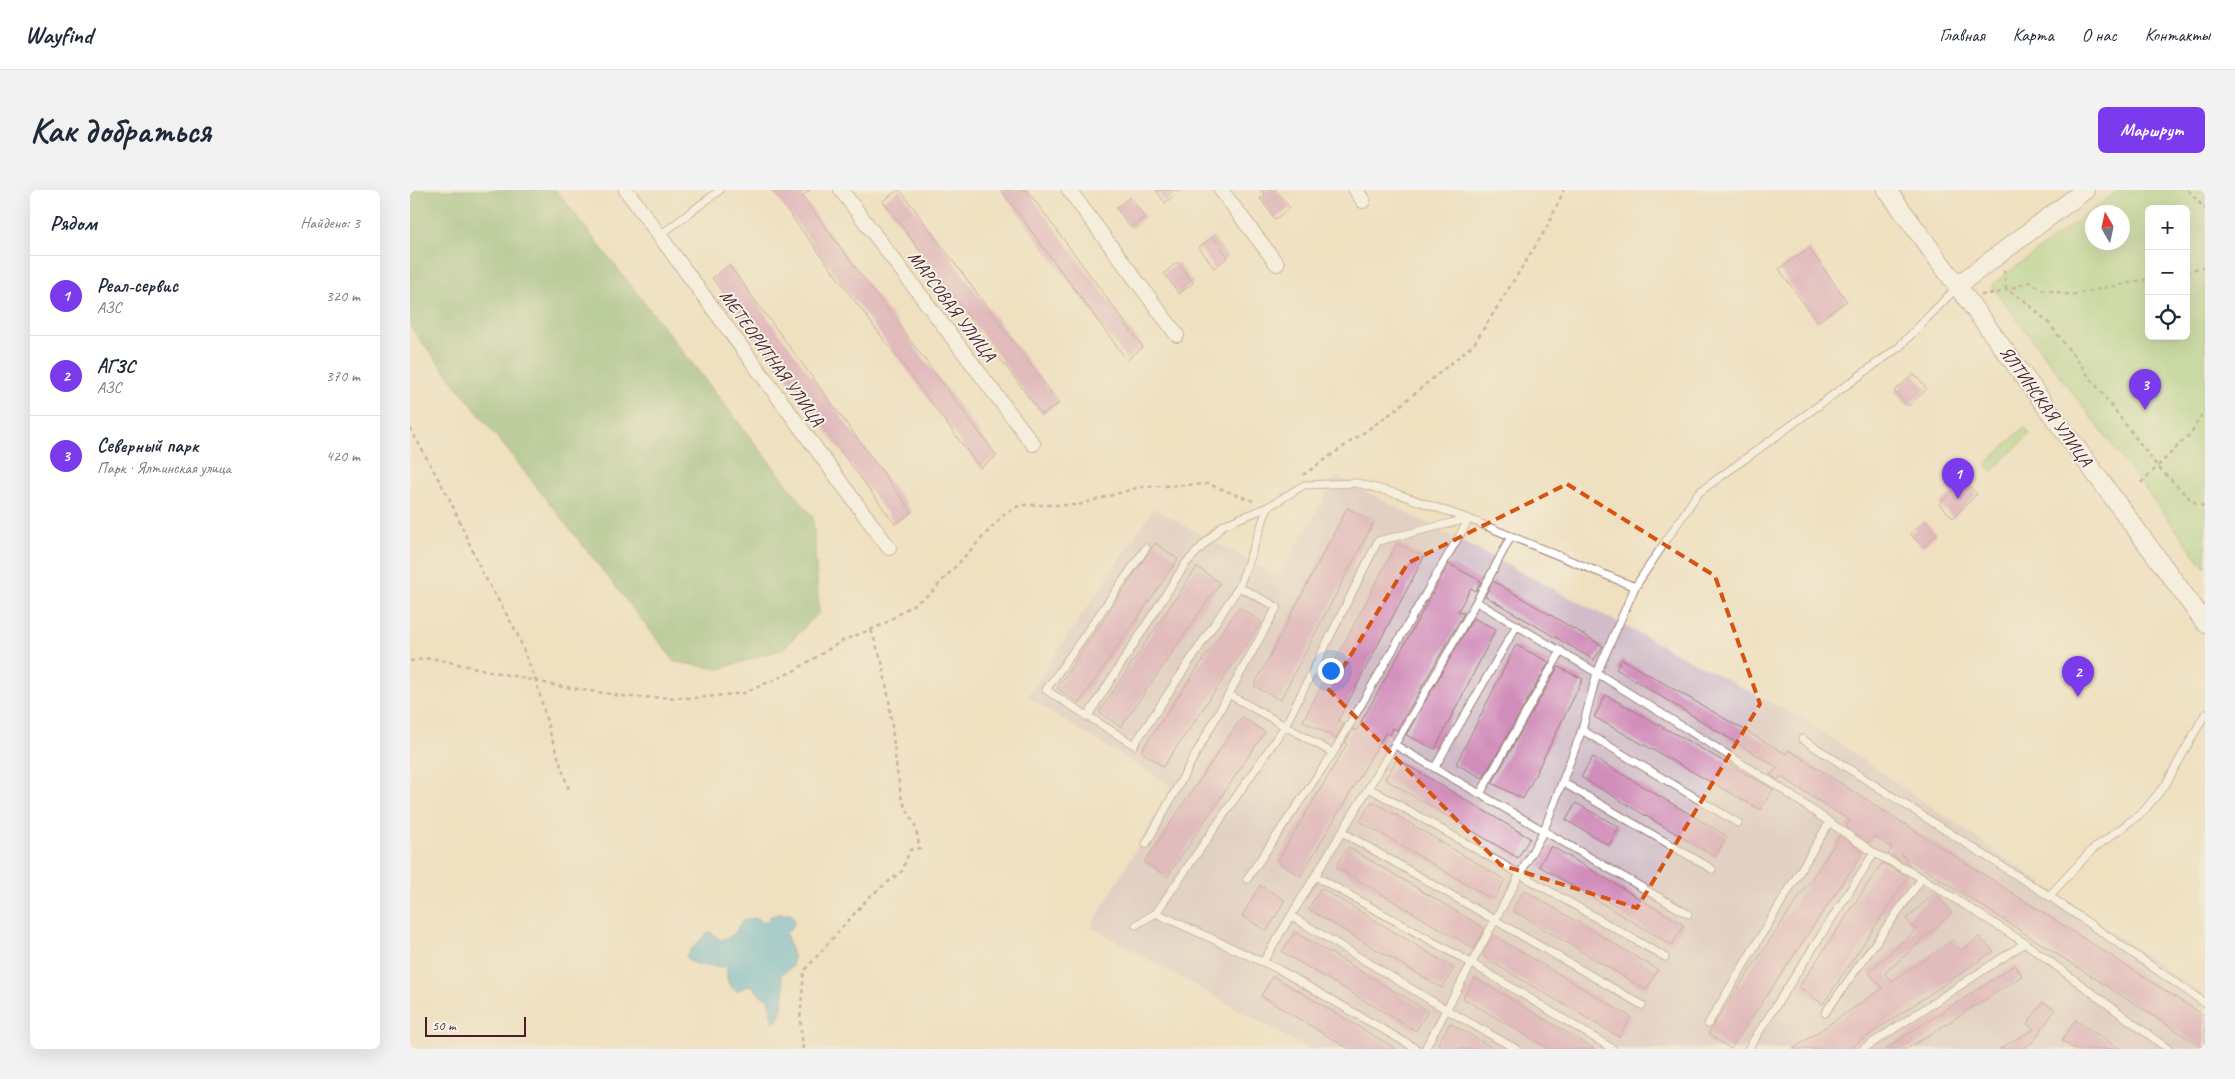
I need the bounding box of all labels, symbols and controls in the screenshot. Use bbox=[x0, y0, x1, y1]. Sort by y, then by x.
text: Wayfind bbox=[25, 20, 92, 50]
text: Главная bbox=[1940, 24, 1985, 46]
text: Карта bbox=[2013, 24, 2054, 46]
text: О нас bbox=[2082, 24, 2117, 46]
text: Контакты bbox=[2145, 24, 2210, 46]
button: Маршрут bbox=[2098, 107, 2205, 153]
text: Как добраться bbox=[30, 108, 211, 153]
north arrow bbox=[2085, 205, 2130, 250]
map controls bbox=[2145, 205, 2190, 340]
button: + bbox=[2145, 205, 2190, 250]
text: Рядом bbox=[50, 210, 97, 236]
text: Найдено: 3 bbox=[300, 213, 360, 233]
street label: МАРСОВАЯ УЛИЦА bbox=[903, 247, 1001, 366]
button: − bbox=[2145, 250, 2190, 295]
text: Реал-сервис bbox=[97, 274, 178, 298]
text: 1 bbox=[62, 286, 70, 306]
text: 320 m bbox=[326, 286, 360, 306]
street label: МЕТЕОРИТНАЯ УЛИЦА bbox=[715, 286, 829, 431]
button: locate bbox=[2145, 295, 2190, 340]
text: АЗС bbox=[97, 298, 121, 318]
street label: ЯЛТИНСКАЯ УЛИЦА bbox=[1995, 342, 2098, 471]
text: АГЗС bbox=[97, 354, 135, 378]
text: 2 bbox=[62, 366, 70, 386]
text: 370 m bbox=[326, 366, 360, 386]
pin: 3 bbox=[2129, 369, 2161, 410]
text: АЗС bbox=[97, 378, 121, 398]
text: Северный парк bbox=[97, 434, 199, 458]
text: 3 bbox=[62, 446, 70, 466]
text: 420 m bbox=[326, 446, 360, 466]
text: Парк · Ялтинская улица bbox=[97, 458, 231, 478]
pin: 1 bbox=[1942, 458, 1974, 499]
pin: 2 bbox=[2062, 656, 2094, 697]
your location bbox=[1318, 658, 1344, 684]
scale bar bbox=[425, 1014, 526, 1037]
text: 50 m bbox=[432, 1017, 456, 1034]

